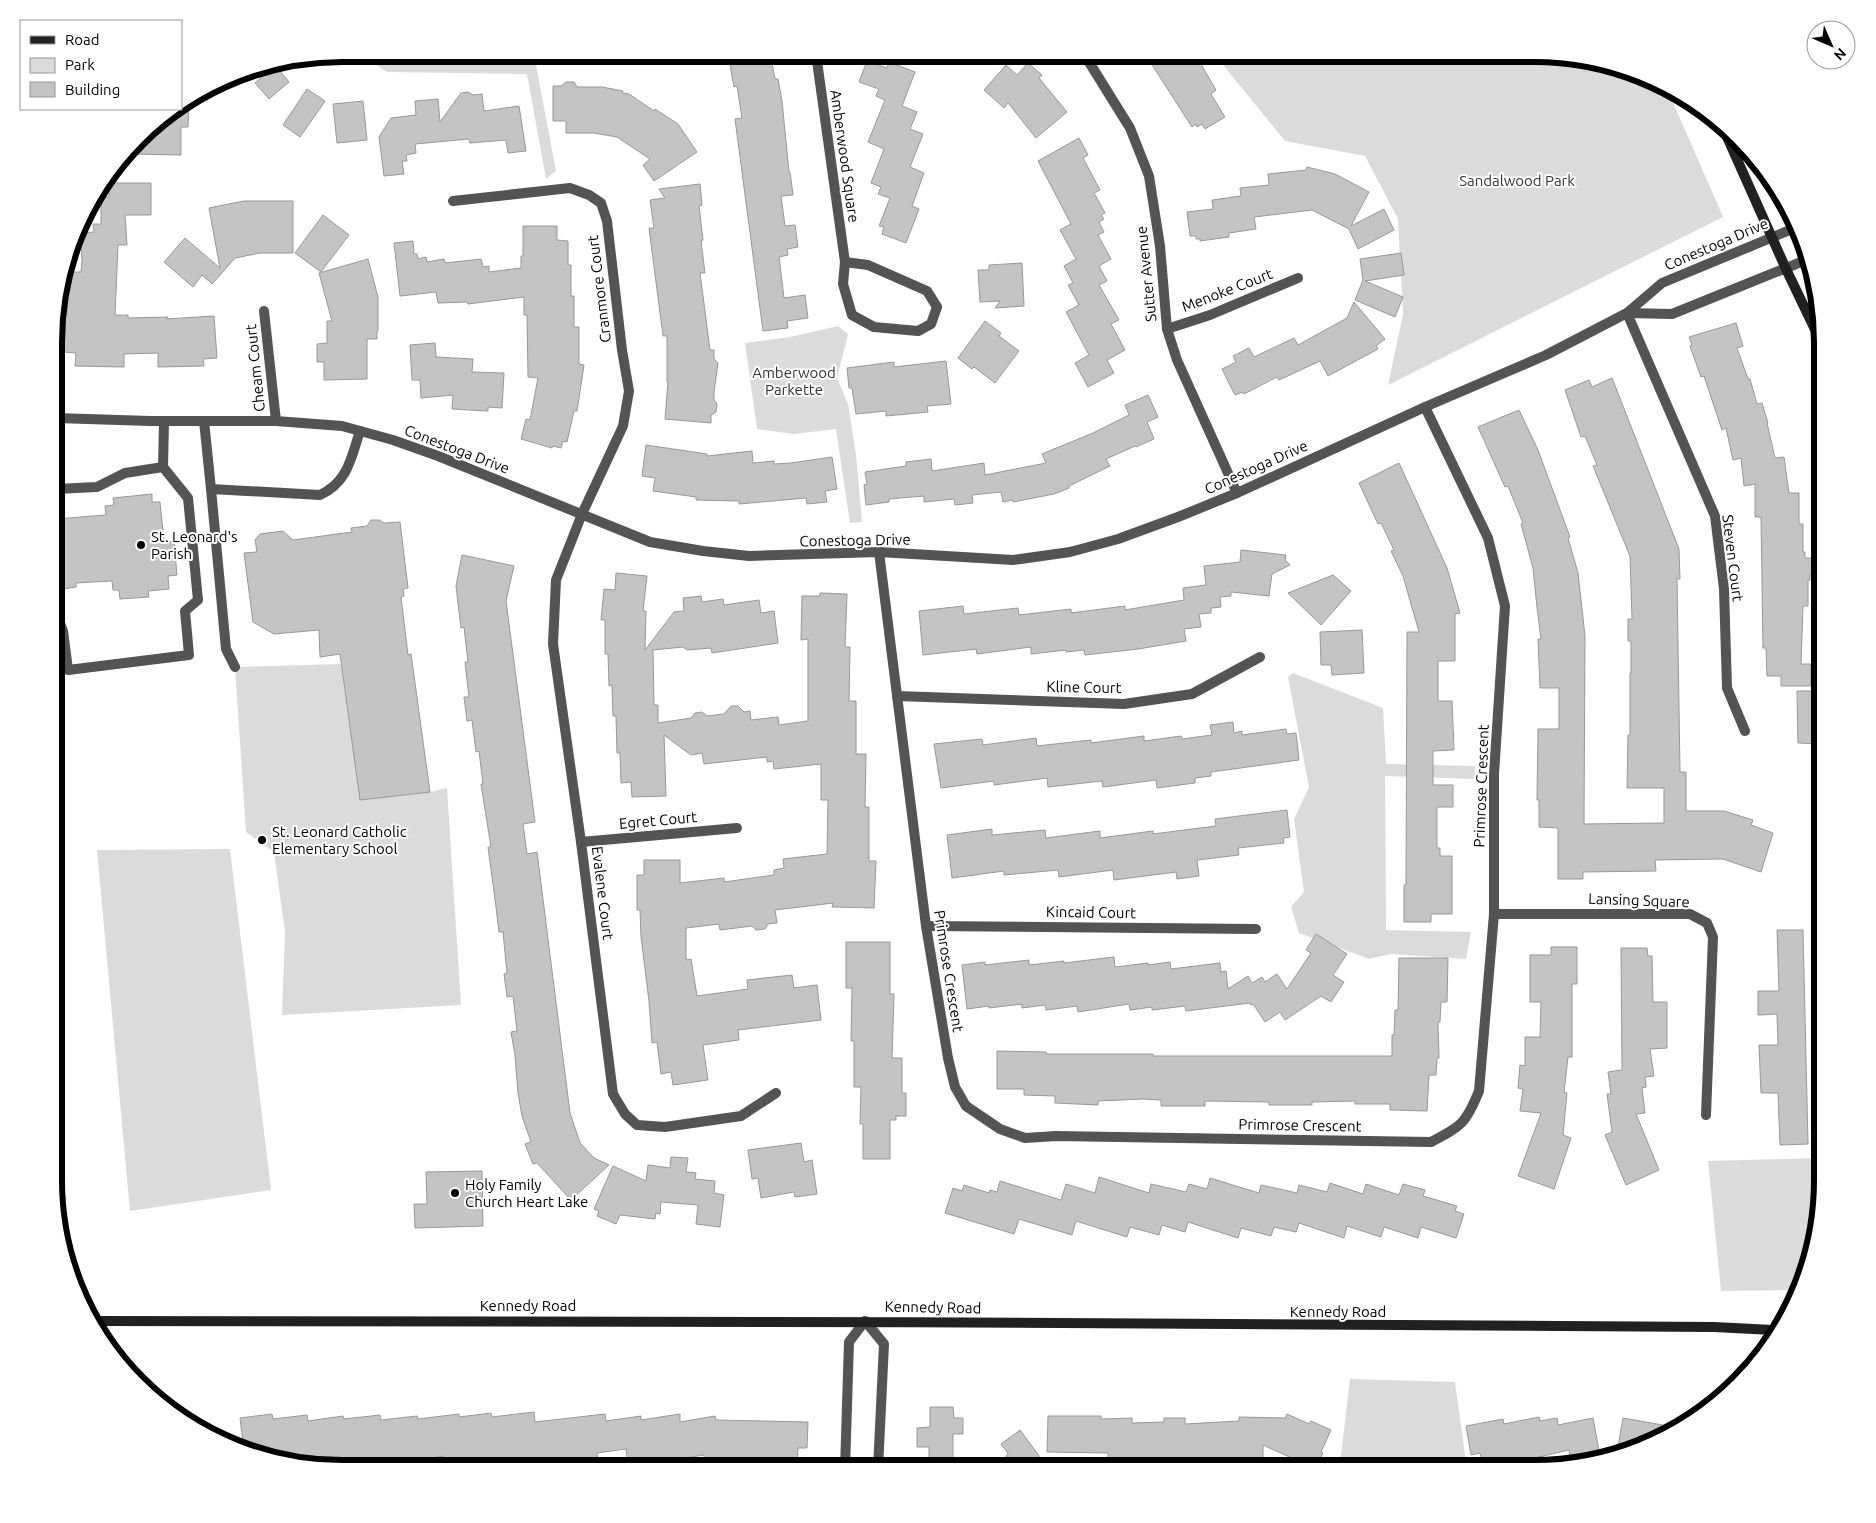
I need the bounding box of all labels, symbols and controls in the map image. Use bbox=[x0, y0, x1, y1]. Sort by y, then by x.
legend bbox=[20, 20, 182, 110]
north arrow bbox=[1806, 20, 1856, 70]
text: Road bbox=[65, 31, 100, 48]
text: N bbox=[1831, 45, 1850, 64]
text: Park bbox=[65, 56, 95, 73]
text: Building bbox=[65, 81, 120, 98]
street label: Amberwood Square bbox=[827, 88, 863, 224]
park label: Sandalwood Park bbox=[1459, 172, 1575, 189]
street label: Conestoga Drive bbox=[1662, 214, 1770, 274]
street label: Sutter Avenue bbox=[1133, 225, 1159, 323]
street label: Cranmore Court bbox=[584, 234, 614, 344]
street label: Menoke Court bbox=[1179, 265, 1275, 315]
street label: Cheam Court bbox=[242, 323, 268, 413]
park label: Amberwood Parkette bbox=[752, 364, 836, 398]
street label: Conestoga Drive bbox=[402, 421, 512, 477]
street label: Conestoga Drive bbox=[1202, 437, 1310, 497]
street label: Steven Court bbox=[1719, 513, 1747, 603]
place label: St. Leonard's Parish bbox=[151, 528, 238, 562]
street label: Conestoga Drive bbox=[799, 531, 911, 549]
marker: St. Leonard's Parish bbox=[135, 539, 147, 551]
street label: Kline Court bbox=[1046, 678, 1122, 696]
street label: Primrose Crescent bbox=[1470, 724, 1492, 848]
street label: Egret Court bbox=[618, 808, 698, 832]
place label: St. Leonard Catholic Elementary School bbox=[272, 823, 407, 857]
marker: St. Leonard Catholic Elementary School bbox=[256, 834, 268, 846]
street label: Evalene Court bbox=[589, 845, 617, 941]
street label: Lansing Square bbox=[1588, 890, 1690, 910]
street label: Kincaid Court bbox=[1046, 903, 1136, 921]
street label: Primrose Crescent bbox=[931, 909, 967, 1033]
street label: Primrose Crescent bbox=[1238, 1115, 1362, 1135]
place label: Holy Family Church Heart Lake bbox=[465, 1176, 588, 1210]
marker: Holy Family Church Heart Lake bbox=[449, 1187, 461, 1199]
street label: Kennedy Road bbox=[480, 1297, 576, 1314]
street label: Kennedy Road bbox=[885, 1298, 981, 1316]
street label: Kennedy Road bbox=[1290, 1303, 1386, 1320]

